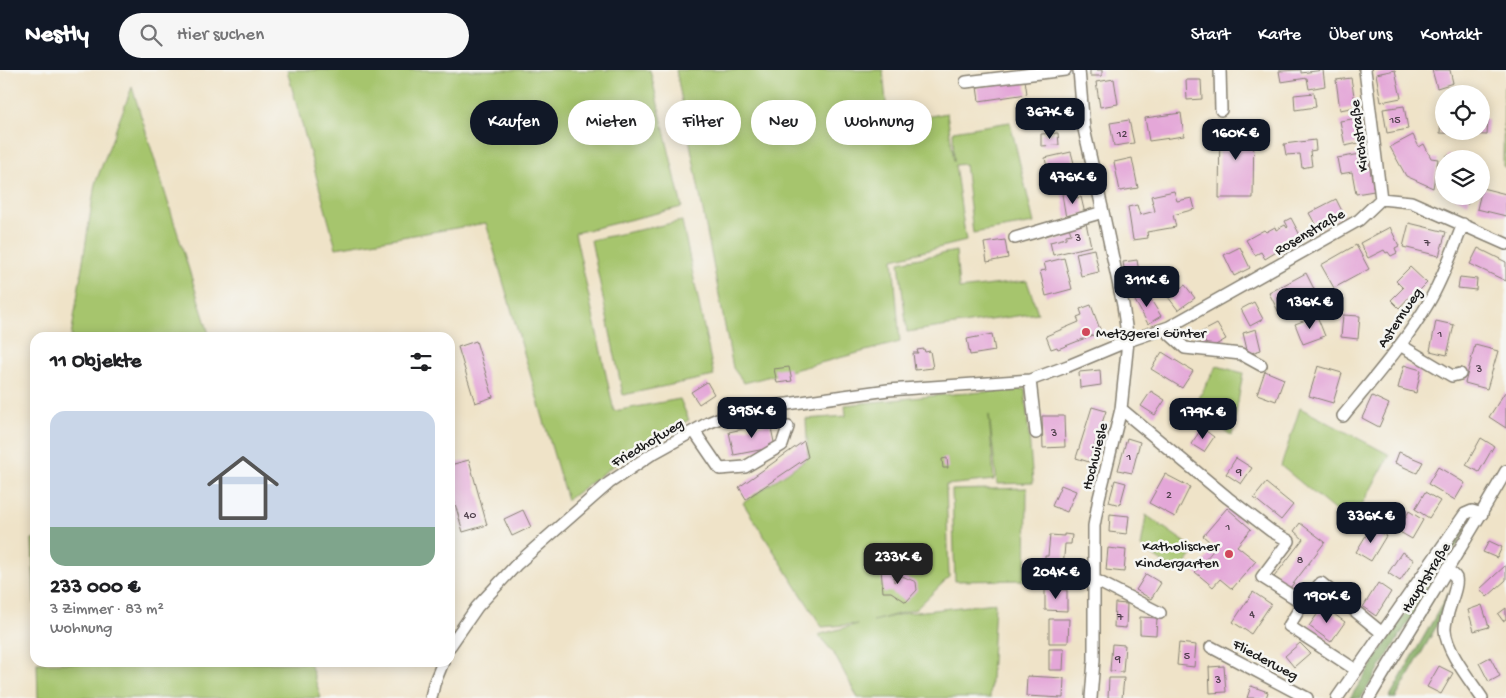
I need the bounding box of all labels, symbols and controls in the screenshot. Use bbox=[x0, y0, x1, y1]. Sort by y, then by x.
search box bbox=[119, 13, 469, 58]
text: Nestly bbox=[25, 21, 89, 50]
icon: search bbox=[137, 21, 165, 49]
text: Hier suchen bbox=[177, 24, 264, 47]
text: Start bbox=[1191, 25, 1230, 46]
text: Karte bbox=[1258, 25, 1301, 46]
text: Über uns bbox=[1329, 25, 1392, 46]
text: Kontakt bbox=[1420, 25, 1481, 46]
map controls bbox=[1435, 85, 1490, 205]
button: locate bbox=[1435, 85, 1490, 140]
pin: 367K € bbox=[1009, 98, 1091, 140]
street label: Kirchstraße bbox=[1347, 99, 1373, 173]
chip: Kaufen bbox=[470, 100, 558, 145]
chip: Mieten bbox=[568, 100, 655, 145]
chip: Filter bbox=[665, 100, 741, 145]
chip: Neu bbox=[751, 100, 816, 145]
chip: Wohnung bbox=[826, 100, 932, 145]
text: 367K € bbox=[1027, 104, 1073, 123]
house number: 15 bbox=[1388, 114, 1401, 128]
pin: 160K € bbox=[1195, 118, 1277, 161]
text: 160K € bbox=[1213, 125, 1259, 144]
house number: 12 bbox=[1116, 128, 1127, 142]
button: layers bbox=[1435, 150, 1490, 205]
pin: 476K € bbox=[1032, 162, 1114, 205]
text: 476K € bbox=[1050, 169, 1096, 188]
street label: Rosenstraße bbox=[1272, 205, 1349, 260]
house number: 3 bbox=[1074, 232, 1081, 246]
house number: 7 bbox=[1423, 237, 1431, 251]
pin: 311K € bbox=[1106, 266, 1188, 308]
text: 311K € bbox=[1125, 272, 1169, 291]
street label: Asternweg bbox=[1374, 285, 1427, 352]
pin: 136K € bbox=[1269, 288, 1351, 330]
text: 136K € bbox=[1288, 294, 1333, 313]
place label: Metzgerei Günter bbox=[1096, 325, 1208, 343]
marker: Metzgerei Günter bbox=[1080, 326, 1092, 338]
house number: 1 bbox=[1437, 328, 1443, 342]
icon: filters bbox=[407, 348, 435, 376]
text: 11 Objekte bbox=[50, 350, 141, 375]
house number: 3 bbox=[1475, 363, 1482, 377]
pin: 395K € bbox=[711, 396, 793, 439]
pin: 179K € bbox=[1162, 398, 1244, 440]
text: 395K € bbox=[729, 403, 775, 422]
text: 179K € bbox=[1181, 404, 1225, 423]
street label: Friedhofweg bbox=[608, 415, 687, 473]
street label: Hochwiesle bbox=[1079, 421, 1113, 492]
house number: 3 bbox=[1050, 427, 1057, 441]
icon: home bbox=[198, 443, 288, 533]
house number: 1 bbox=[1126, 451, 1132, 465]
house number: 9 bbox=[1235, 466, 1242, 480]
house number: 2 bbox=[1166, 489, 1172, 503]
pin: 336K € bbox=[1330, 502, 1412, 544]
text: 336K € bbox=[1348, 508, 1394, 527]
house number: 40 bbox=[464, 509, 476, 523]
house number: 1 bbox=[1225, 521, 1231, 535]
place label: Katholischer Kindergarten bbox=[1135, 538, 1221, 573]
street label: Hauptstraße bbox=[1398, 539, 1456, 617]
pin: 233K € bbox=[857, 542, 939, 585]
marker: Katholischer Kindergarten bbox=[1223, 548, 1235, 560]
text: 233K € bbox=[875, 549, 921, 568]
house number: 8 bbox=[1297, 554, 1304, 568]
pin: 204K € bbox=[1015, 558, 1097, 600]
text: 204K € bbox=[1033, 564, 1079, 583]
text: 233 000 € bbox=[50, 576, 140, 601]
pin: 190K € bbox=[1286, 582, 1368, 624]
text: 190K € bbox=[1304, 588, 1350, 607]
text: 3 Zimmer · 83 m² bbox=[50, 601, 164, 620]
house number: 4 bbox=[1249, 608, 1255, 622]
house number: 7 bbox=[1116, 611, 1124, 625]
text: Wohnung bbox=[50, 620, 112, 639]
street label: Fliederweg bbox=[1228, 636, 1301, 686]
house number: 5 bbox=[1184, 650, 1190, 664]
house number: 9 bbox=[1114, 653, 1121, 667]
house number: 3 bbox=[1214, 674, 1221, 688]

